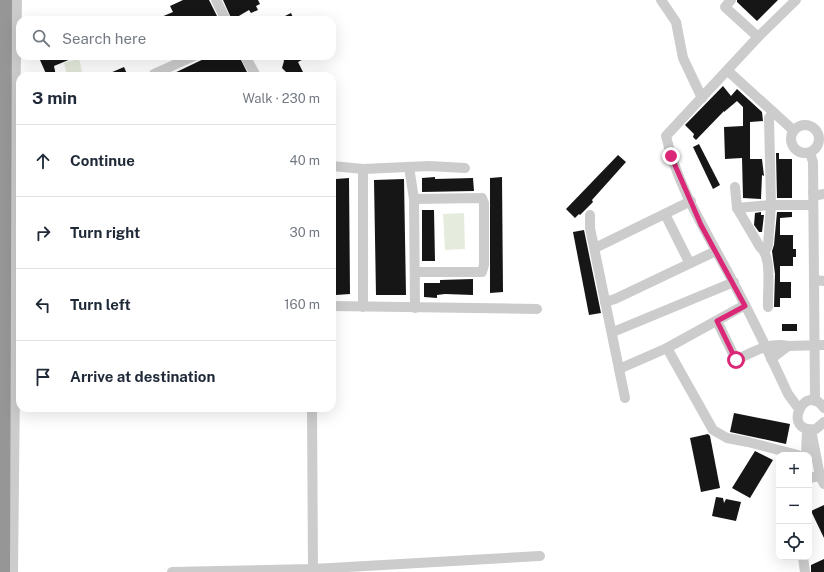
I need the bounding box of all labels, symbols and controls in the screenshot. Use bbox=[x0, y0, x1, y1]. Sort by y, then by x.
search box bbox=[16, 16, 336, 60]
icon: search bbox=[30, 27, 52, 49]
text: Search here bbox=[62, 30, 146, 47]
text: 3 min bbox=[32, 88, 77, 108]
text: Walk · 230 m bbox=[242, 91, 320, 106]
route end bbox=[662, 147, 680, 165]
icon: ahead bbox=[32, 150, 54, 172]
text: Continue bbox=[70, 152, 135, 169]
text: 40 m bbox=[289, 153, 320, 168]
icon: right bbox=[32, 222, 54, 244]
text: Turn right bbox=[70, 224, 140, 241]
text: 30 m bbox=[290, 225, 320, 240]
icon: left bbox=[32, 294, 54, 316]
text: Turn left bbox=[70, 296, 131, 313]
text: 160 m bbox=[284, 297, 320, 312]
route start bbox=[727, 351, 745, 369]
icon: arrive bbox=[32, 366, 54, 388]
text: Arrive at destination bbox=[70, 368, 215, 385]
map controls bbox=[776, 452, 812, 560]
button: + bbox=[776, 452, 812, 488]
button: − bbox=[776, 488, 812, 524]
button: locate bbox=[776, 524, 812, 560]

